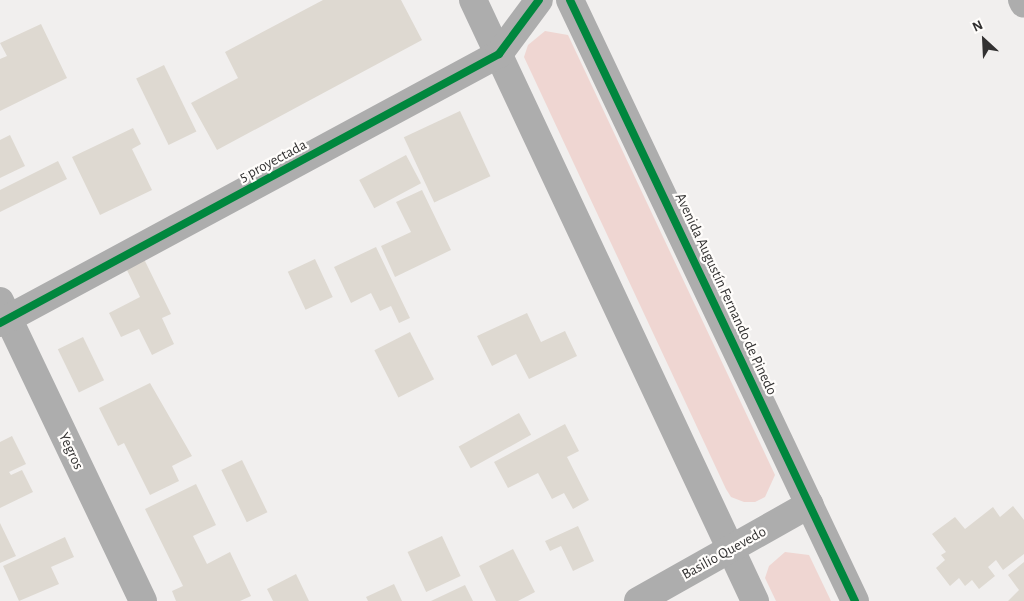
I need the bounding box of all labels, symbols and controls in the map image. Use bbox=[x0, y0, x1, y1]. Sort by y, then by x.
north arrow bbox=[959, 15, 1009, 65]
text: N bbox=[970, 18, 985, 35]
street label: 5 proyectada bbox=[236, 136, 310, 186]
street label: Avenida Augustín Fernando de Pinedo bbox=[671, 190, 781, 398]
street label: Yegros bbox=[55, 430, 87, 472]
street label: Basilio Quevedo bbox=[679, 522, 769, 584]

